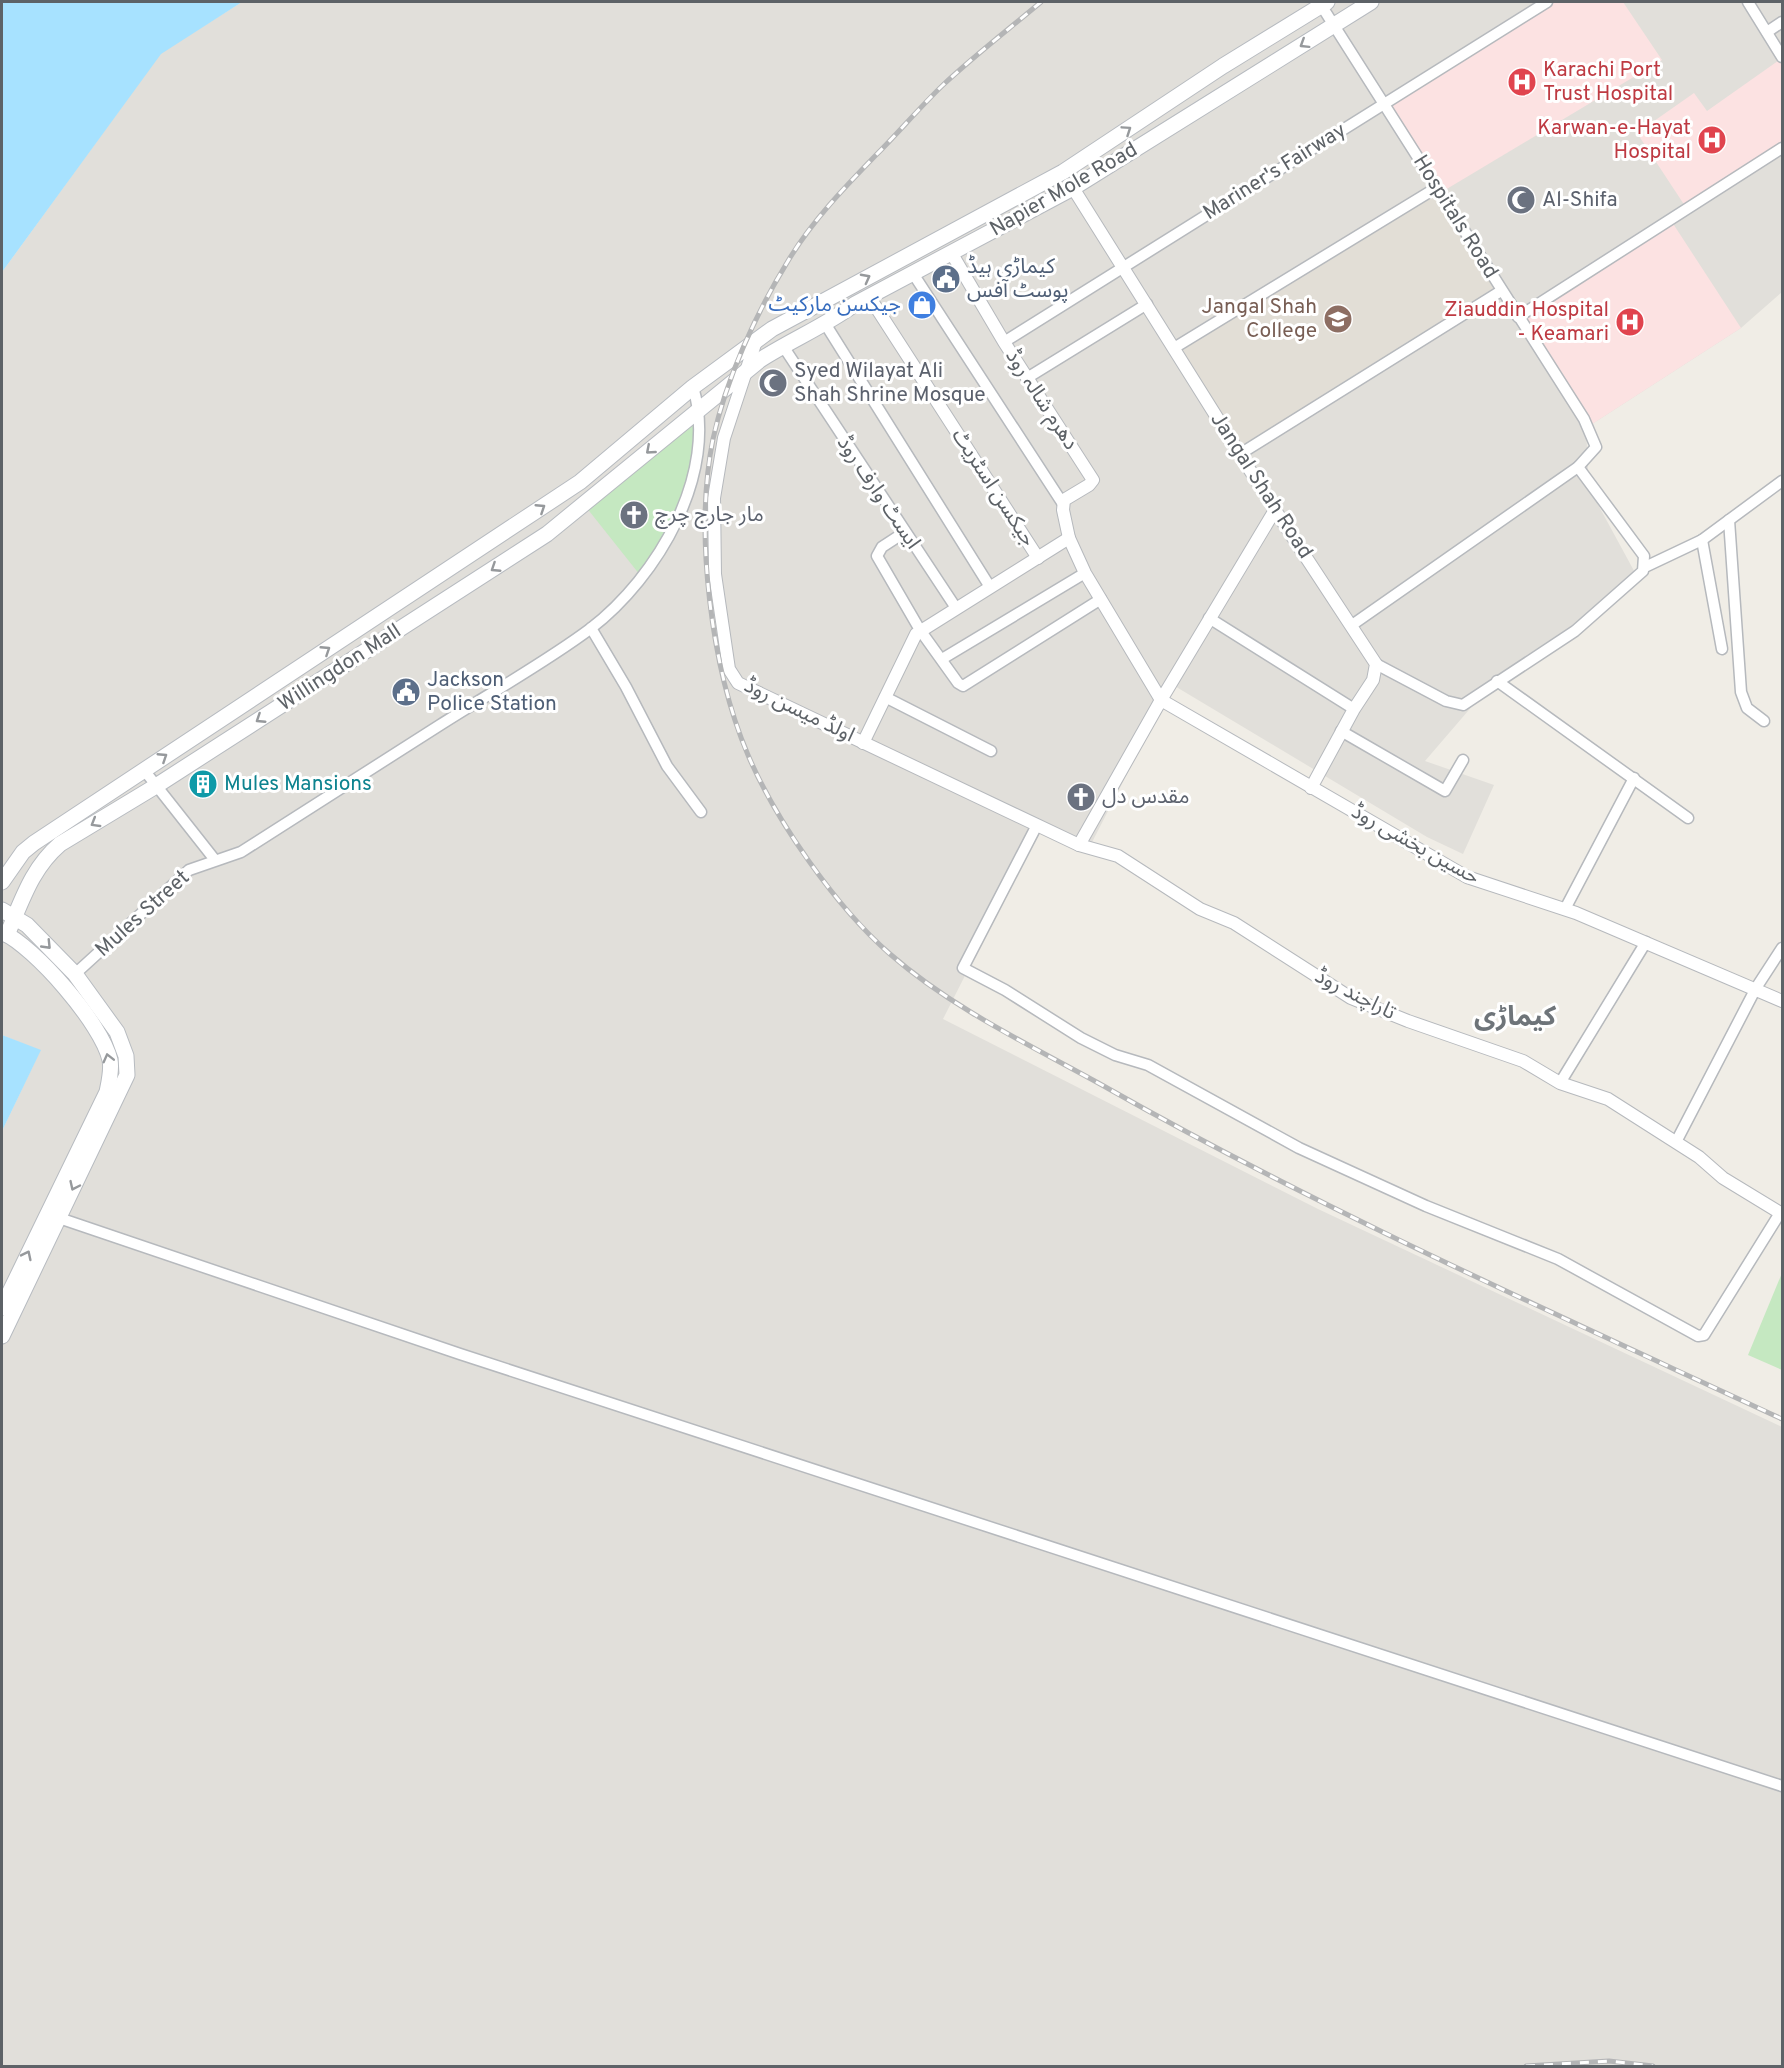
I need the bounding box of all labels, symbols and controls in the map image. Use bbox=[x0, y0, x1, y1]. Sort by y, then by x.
one-way arrow bbox=[1300, 37, 1310, 49]
place label: Karachi Port Trust Hospital bbox=[1543, 57, 1673, 108]
hospital icon: Karachi Port Trust Hospital bbox=[1506, 66, 1538, 98]
place label: Karwan-e-Hayat Hospital bbox=[1537, 115, 1691, 166]
street label: Mariner's Fairway bbox=[1198, 117, 1352, 227]
hospital icon: Karwan-e-Hayat Hospital bbox=[1696, 124, 1728, 156]
one-way arrow bbox=[1121, 125, 1131, 137]
street label: Napier Mole Road bbox=[985, 137, 1143, 243]
street label: Hospitals Road bbox=[1406, 150, 1504, 284]
mosque icon: Al-Shifa bbox=[1505, 184, 1537, 216]
place label: Al-Shifa bbox=[1542, 187, 1618, 214]
place label: کیماڑی ہیڈ پوسٹ آفس bbox=[967, 254, 1069, 305]
public building icon: کیماڑی ہیڈ پوسٹ آفس bbox=[930, 263, 962, 295]
one-way arrow bbox=[860, 274, 871, 285]
shop icon: جیکسن مارکیٹ bbox=[906, 289, 938, 321]
place label: جیکسن مارکیٹ bbox=[769, 292, 901, 319]
place label: Jangal Shah College bbox=[1201, 294, 1317, 345]
place label: Ziauddin Hospital - Keamari bbox=[1444, 297, 1609, 348]
school or university icon: Jangal Shah College bbox=[1322, 303, 1354, 335]
hospital icon: Ziauddin Hospital - Keamari bbox=[1614, 306, 1646, 338]
street label: دھرم شالہ روڈ bbox=[998, 345, 1084, 456]
place label: Syed Wilayat Ali Shah Shrine Mosque bbox=[794, 358, 986, 409]
mosque icon: Syed Wilayat Ali Shah Shrine Mosque bbox=[757, 367, 789, 399]
street label: Jangal Shah Road bbox=[1204, 408, 1318, 564]
street label: جیکسن اسٹریٹ bbox=[945, 424, 1041, 552]
street label: ایسٹ وارف روڈ bbox=[830, 431, 926, 555]
one-way arrow bbox=[646, 443, 657, 454]
church icon: مار جارج چرچ bbox=[618, 499, 650, 531]
place label: مار جارج چرچ bbox=[655, 502, 764, 529]
one-way arrow bbox=[534, 504, 545, 515]
one-way arrow bbox=[491, 561, 502, 572]
street label: Willingdon Mall bbox=[273, 618, 407, 718]
one-way arrow bbox=[319, 646, 330, 657]
place label: Jackson Police Station bbox=[427, 667, 557, 718]
street label: اولڈ میسن روڈ bbox=[739, 673, 859, 749]
public building icon: Jackson Police Station bbox=[390, 676, 422, 708]
one-way arrow bbox=[256, 712, 267, 723]
one-way arrow bbox=[157, 753, 167, 765]
building icon: Mules Mansions bbox=[187, 768, 219, 800]
place label: Mules Mansions bbox=[224, 771, 372, 798]
church icon: مقدس دل bbox=[1065, 781, 1097, 813]
place label: مقدس دل bbox=[1102, 784, 1190, 811]
street label: حسین بخشی روڈ bbox=[1346, 799, 1484, 891]
one-way arrow bbox=[91, 815, 101, 827]
street label: Mules Street bbox=[90, 865, 196, 963]
one-way arrow bbox=[40, 938, 51, 949]
street label: تاراچند روڈ bbox=[1310, 963, 1400, 1027]
district label: کیماڑی bbox=[1474, 1001, 1557, 1035]
one-way arrow bbox=[102, 1053, 115, 1063]
one-way arrow bbox=[70, 1180, 82, 1191]
one-way arrow bbox=[20, 1251, 32, 1262]

